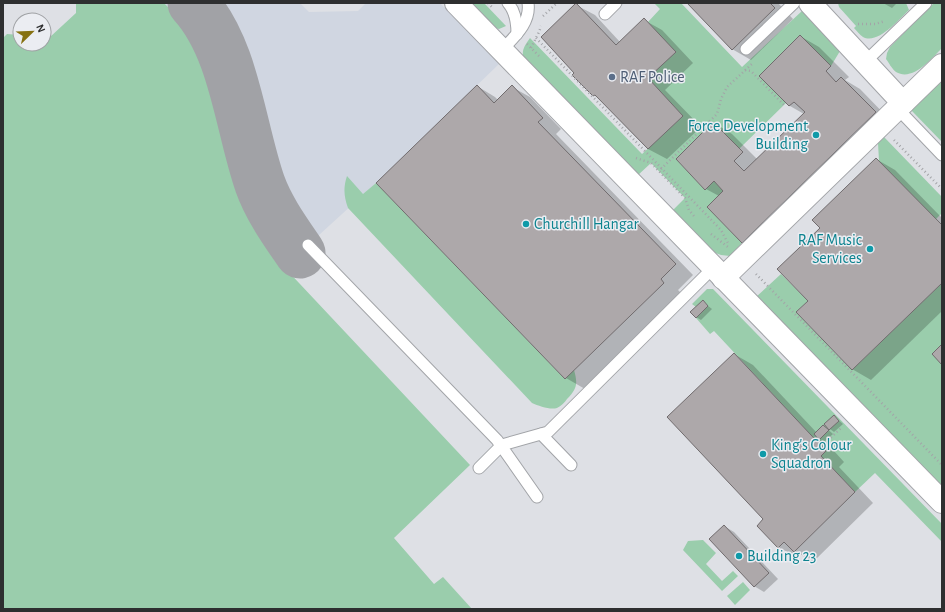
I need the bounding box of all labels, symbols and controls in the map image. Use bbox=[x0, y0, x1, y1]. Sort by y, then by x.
north arrow bbox=[12, 12, 52, 52]
text: N bbox=[34, 23, 47, 34]
place label: RAF Police bbox=[620, 69, 685, 85]
marker: RAF Police bbox=[607, 72, 617, 82]
place label: Force Development Building bbox=[688, 118, 808, 152]
marker: Force Development Building bbox=[811, 130, 821, 140]
place label: Churchill Hangar bbox=[534, 216, 640, 232]
marker: Churchill Hangar bbox=[521, 219, 531, 229]
place label: RAF Music Services bbox=[798, 232, 862, 266]
marker: RAF Music Services bbox=[865, 244, 875, 254]
place label: King's Colour Squadron bbox=[771, 437, 852, 471]
marker: King's Colour Squadron bbox=[758, 449, 768, 459]
place label: Building 23 bbox=[747, 548, 816, 564]
marker: Building 23 bbox=[734, 551, 744, 561]

